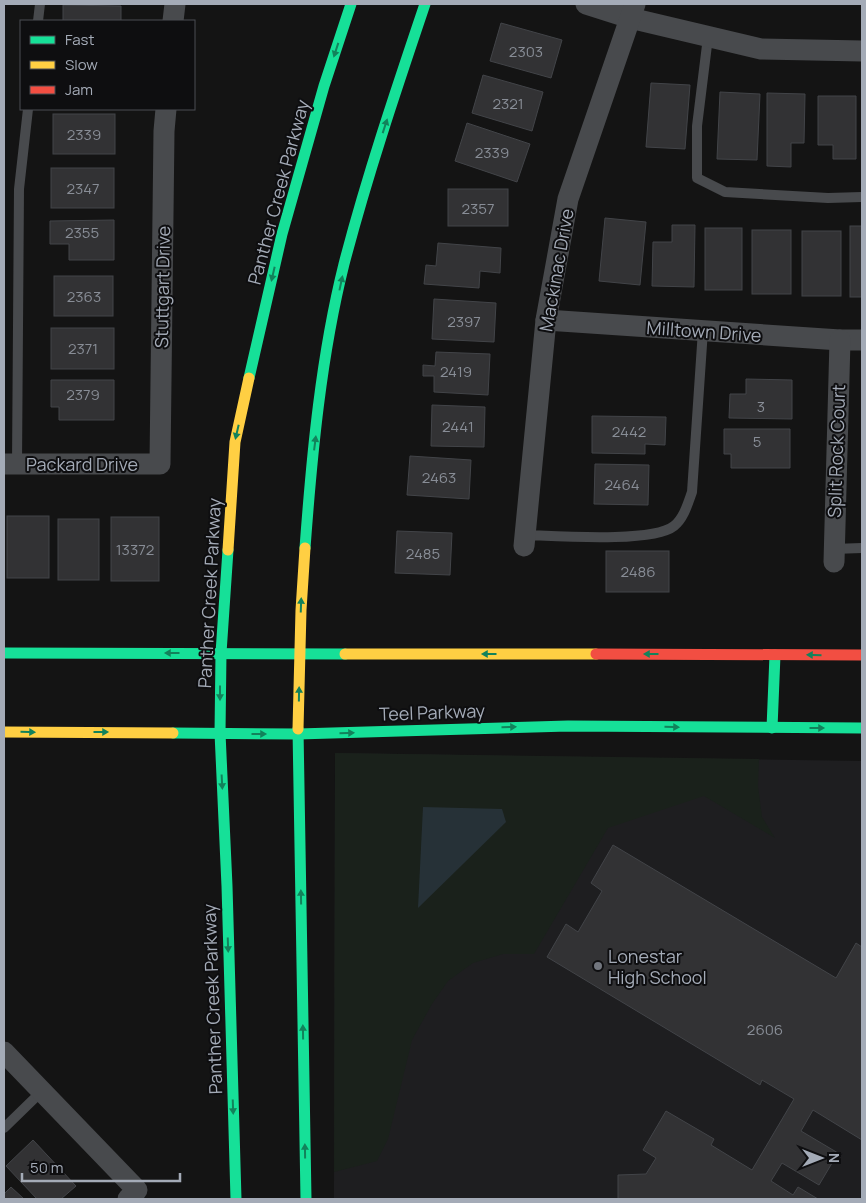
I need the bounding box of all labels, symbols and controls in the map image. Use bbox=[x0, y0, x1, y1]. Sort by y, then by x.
legend bbox=[20, 20, 195, 110]
text: Fast bbox=[65, 29, 94, 50]
house number: 2303 bbox=[509, 41, 543, 62]
one-way arrow bbox=[332, 43, 340, 58]
text: Slow bbox=[65, 54, 98, 75]
text: Jam bbox=[65, 79, 93, 100]
house number: 2321 bbox=[492, 93, 524, 114]
street label: Panther Creek Parkway bbox=[242, 96, 314, 287]
one-way arrow bbox=[381, 119, 389, 134]
house number: 2339 bbox=[67, 124, 101, 145]
house number: 2339 bbox=[475, 142, 509, 163]
house number: 2347 bbox=[66, 178, 100, 199]
house number: 2357 bbox=[461, 198, 495, 219]
street label: Mackinac Drive bbox=[533, 207, 579, 333]
house number: 2355 bbox=[65, 222, 99, 243]
street label: Stuttgart Drive bbox=[149, 226, 175, 348]
one-way arrow bbox=[269, 266, 277, 281]
one-way arrow bbox=[337, 275, 345, 290]
house number: 2363 bbox=[67, 286, 101, 307]
house number: 2397 bbox=[447, 311, 481, 332]
street label: Milltown Drive bbox=[646, 315, 762, 347]
house number: 2371 bbox=[68, 338, 98, 359]
house number: 2419 bbox=[440, 361, 472, 382]
house number: 2379 bbox=[66, 384, 100, 405]
street label: Split Rock Court bbox=[822, 384, 850, 518]
house number: 3 bbox=[757, 396, 765, 417]
house number: 2441 bbox=[442, 416, 474, 437]
house number: 2442 bbox=[612, 421, 646, 442]
one-way arrow bbox=[233, 425, 241, 440]
house number: 5 bbox=[753, 431, 761, 452]
one-way arrow bbox=[311, 435, 319, 451]
street label: Packard Drive bbox=[26, 452, 138, 476]
house number: 2463 bbox=[422, 467, 456, 488]
house number: 2464 bbox=[604, 474, 640, 495]
street label: Panther Creek Parkway bbox=[192, 497, 226, 689]
house number: 13372 bbox=[116, 539, 154, 560]
house number: 2485 bbox=[406, 543, 440, 564]
house number: 2486 bbox=[620, 561, 656, 582]
one-way arrow bbox=[297, 596, 305, 612]
one-way arrow bbox=[164, 649, 180, 657]
one-way arrow bbox=[480, 650, 496, 658]
one-way arrow bbox=[643, 650, 659, 658]
one-way arrow bbox=[805, 651, 821, 659]
one-way arrow bbox=[216, 686, 224, 702]
one-way arrow bbox=[295, 686, 303, 702]
street label: Teel Parkway bbox=[378, 698, 486, 726]
one-way arrow bbox=[502, 723, 518, 731]
one-way arrow bbox=[664, 723, 680, 731]
one-way arrow bbox=[809, 724, 825, 732]
one-way arrow bbox=[20, 728, 36, 736]
one-way arrow bbox=[93, 728, 109, 736]
one-way arrow bbox=[339, 728, 355, 736]
one-way arrow bbox=[251, 730, 267, 738]
one-way arrow bbox=[218, 774, 226, 790]
one-way arrow bbox=[297, 889, 305, 905]
street label: Panther Creek Parkway bbox=[197, 903, 227, 1095]
one-way arrow bbox=[225, 937, 233, 953]
place label: Lonestar High School bbox=[608, 944, 707, 989]
marker: Lonestar High School bbox=[592, 960, 604, 972]
house number: 2606 bbox=[747, 1019, 783, 1040]
one-way arrow bbox=[299, 1024, 307, 1040]
one-way arrow bbox=[229, 1099, 237, 1115]
north arrow bbox=[796, 1133, 846, 1183]
one-way arrow bbox=[301, 1142, 309, 1158]
scale bar bbox=[22, 1150, 180, 1182]
text: N bbox=[825, 1153, 844, 1163]
text: 50 m bbox=[30, 1157, 64, 1178]

